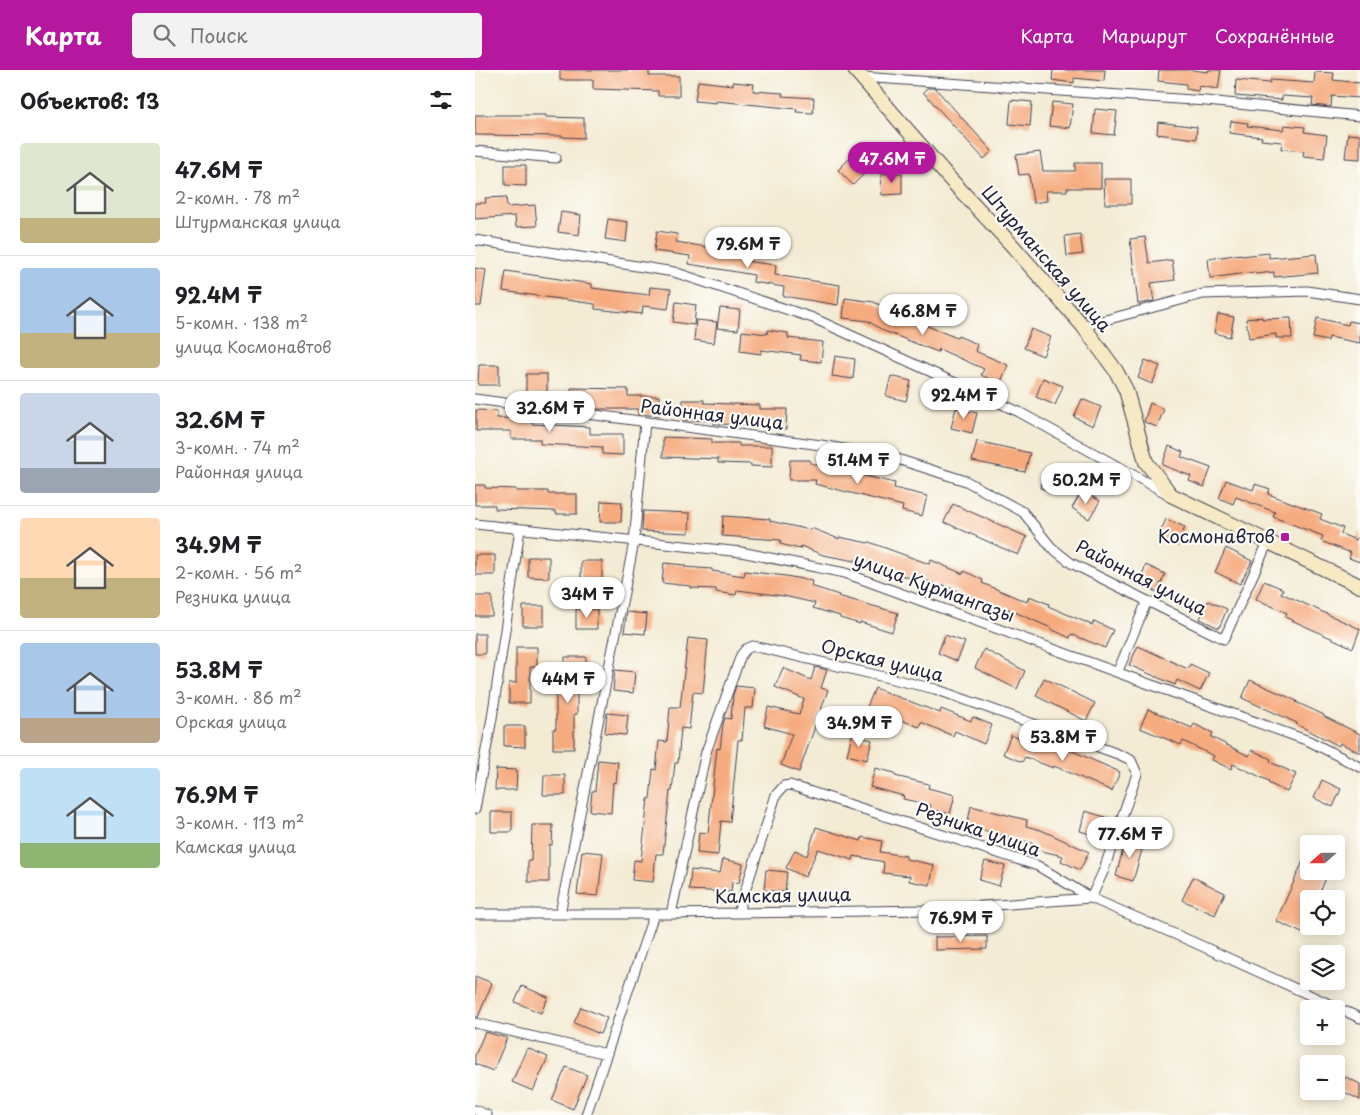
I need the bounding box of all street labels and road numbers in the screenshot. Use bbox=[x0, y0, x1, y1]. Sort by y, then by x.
street label: Штурманская улица bbox=[976, 179, 1119, 338]
street label: Районная улица bbox=[639, 391, 786, 436]
street label: Районная улица bbox=[1071, 532, 1213, 622]
street label: улица Курмангазы bbox=[850, 545, 1019, 628]
street label: Орская улица bbox=[818, 631, 947, 688]
street label: Резника улица bbox=[913, 795, 1045, 863]
street label: Камская улица bbox=[715, 880, 852, 909]

